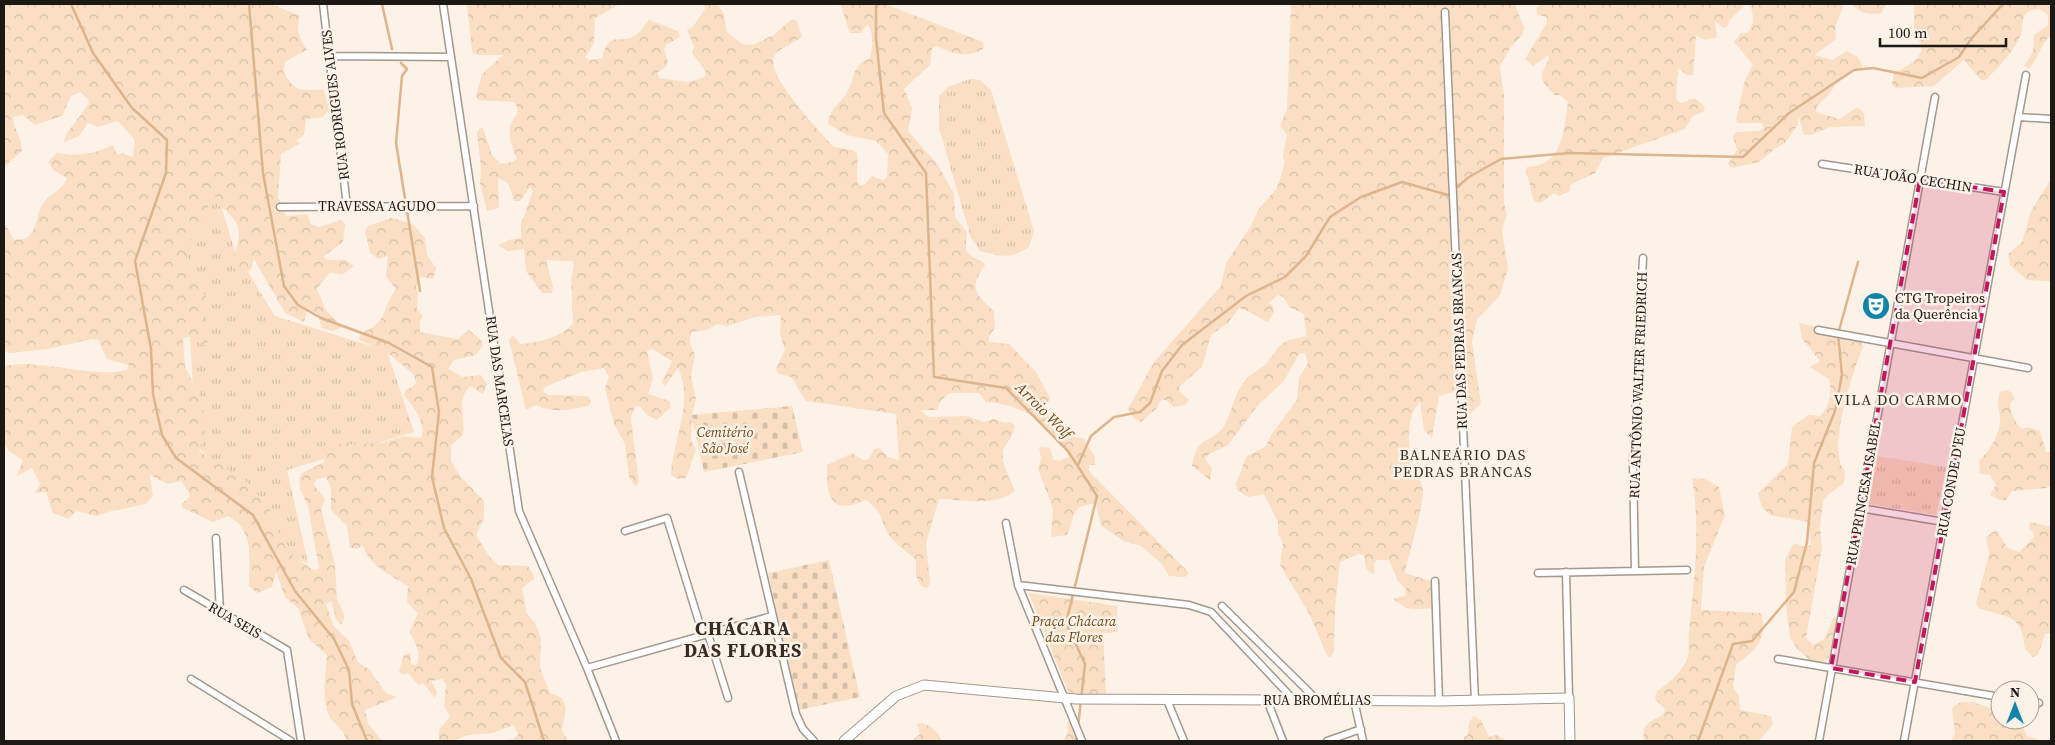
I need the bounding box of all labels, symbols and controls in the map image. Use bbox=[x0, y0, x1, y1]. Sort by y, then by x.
scale bar bbox=[1880, 15, 2006, 47]
text: 100 m bbox=[1888, 22, 1928, 43]
street label: RUA RODRIGUES ALVES bbox=[316, 29, 354, 181]
street label: RUA JOÃO CECHIN bbox=[1853, 159, 1973, 197]
street label: TRAVESSA AGUDO bbox=[318, 196, 436, 216]
street label: RUA DAS PEDRAS BRANCAS bbox=[1446, 253, 1472, 429]
street label: RUA ANTÔNIO WALTER FRIEDRICH bbox=[1624, 271, 1652, 499]
place label: CTG Tropeiros da Querência bbox=[1895, 288, 1985, 324]
theatre icon: CTG Tropeiros da Querência bbox=[1861, 291, 1891, 321]
street label: RUA DAS MARCELAS bbox=[481, 314, 519, 448]
water label: Arroio Wolf bbox=[1010, 376, 1079, 445]
district label: VILA DO CARMO bbox=[1834, 389, 1962, 410]
street label: RUA PRINCESA ISABEL bbox=[1840, 419, 1886, 567]
park label: Cemitério São José bbox=[697, 422, 754, 458]
street label: RUA CONDE D'EU bbox=[1932, 426, 1970, 538]
district label: BALNEÁRIO DAS PEDRAS BRANCAS bbox=[1393, 444, 1533, 482]
street label: RUA SEIS bbox=[205, 597, 265, 643]
park label: Praça Chácara das Flores bbox=[1031, 611, 1117, 647]
district label: CHÁCARA DAS FLORES bbox=[684, 615, 802, 663]
north arrow bbox=[1990, 680, 2040, 730]
text: N bbox=[2010, 682, 2020, 702]
street label: RUA BROMÉLIAS bbox=[1263, 690, 1371, 710]

